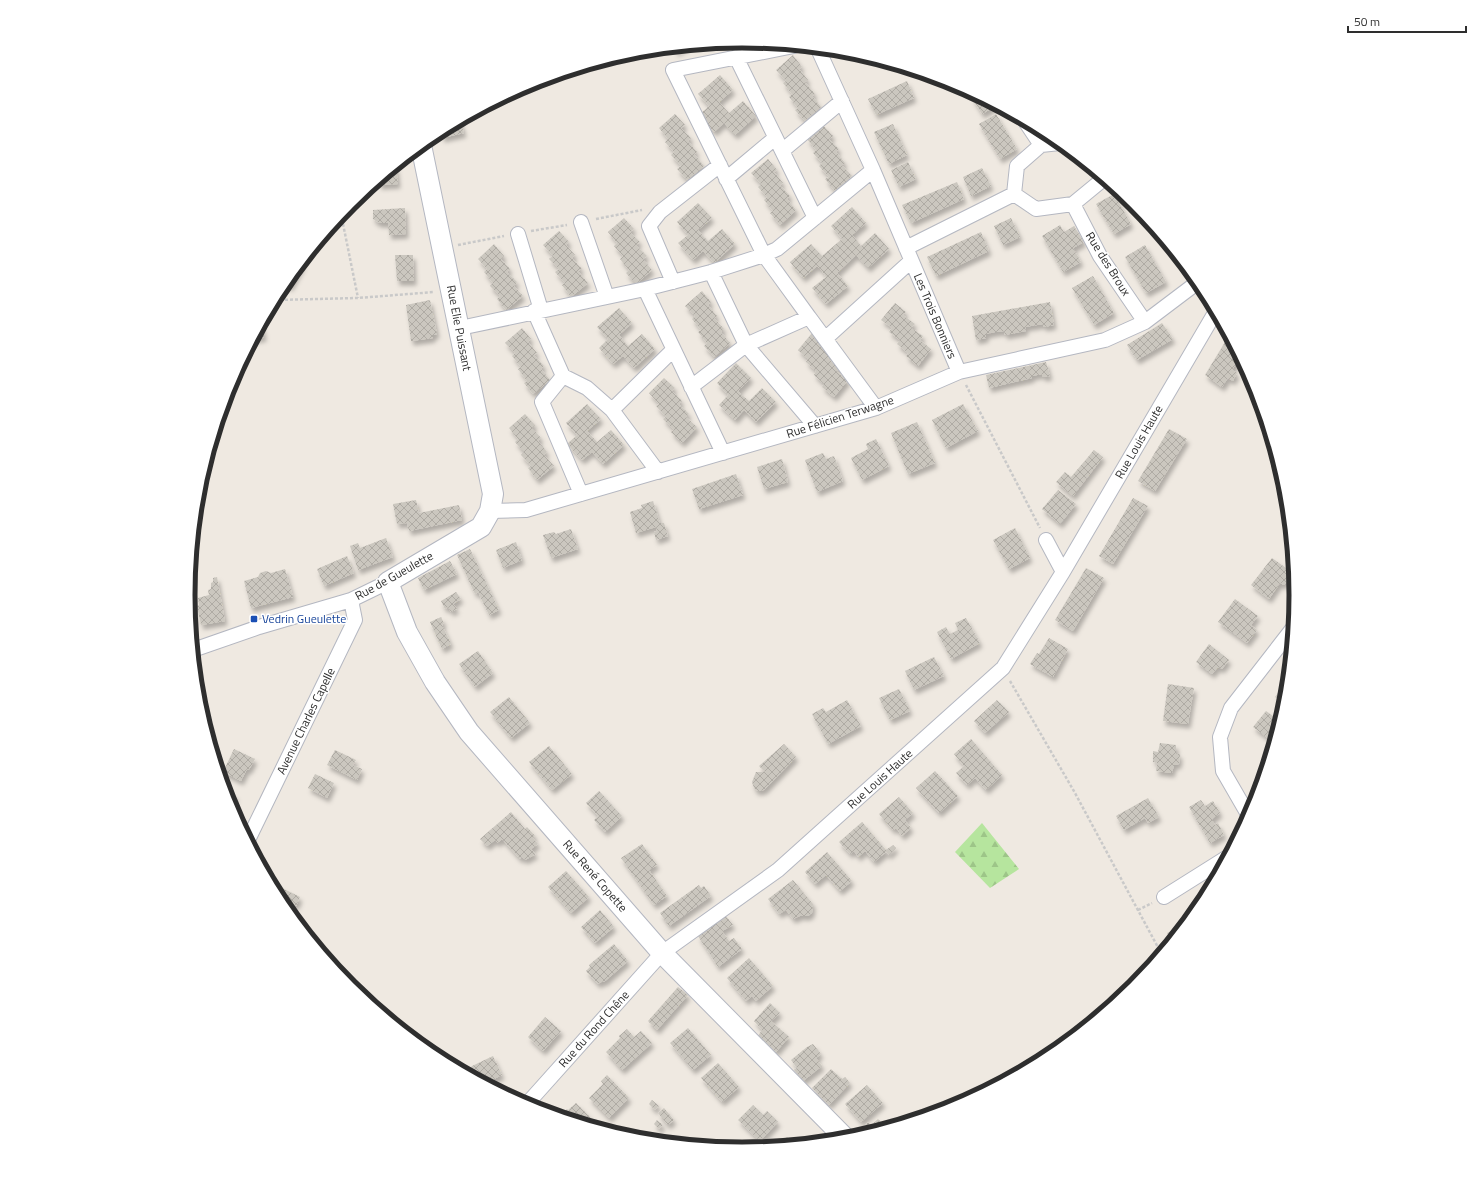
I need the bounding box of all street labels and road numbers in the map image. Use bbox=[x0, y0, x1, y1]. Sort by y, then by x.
street label: Rue des Broux bbox=[1081, 228, 1136, 300]
street label: Les Trois Bonniers bbox=[909, 270, 962, 362]
street label: Rue Elie Puissant bbox=[442, 283, 477, 373]
street label: Rue Félicien Terwagne bbox=[784, 390, 896, 443]
street label: Rue Louis Haute bbox=[1110, 401, 1167, 482]
street label: Rue de Gueulette bbox=[351, 546, 436, 605]
street label: Avenue Charles Capelle bbox=[271, 664, 340, 777]
street label: Rue Louis Haute bbox=[843, 744, 917, 813]
street label: Rue René Copette bbox=[559, 835, 632, 916]
street label: Rue du Rond Chêne bbox=[554, 986, 634, 1072]

